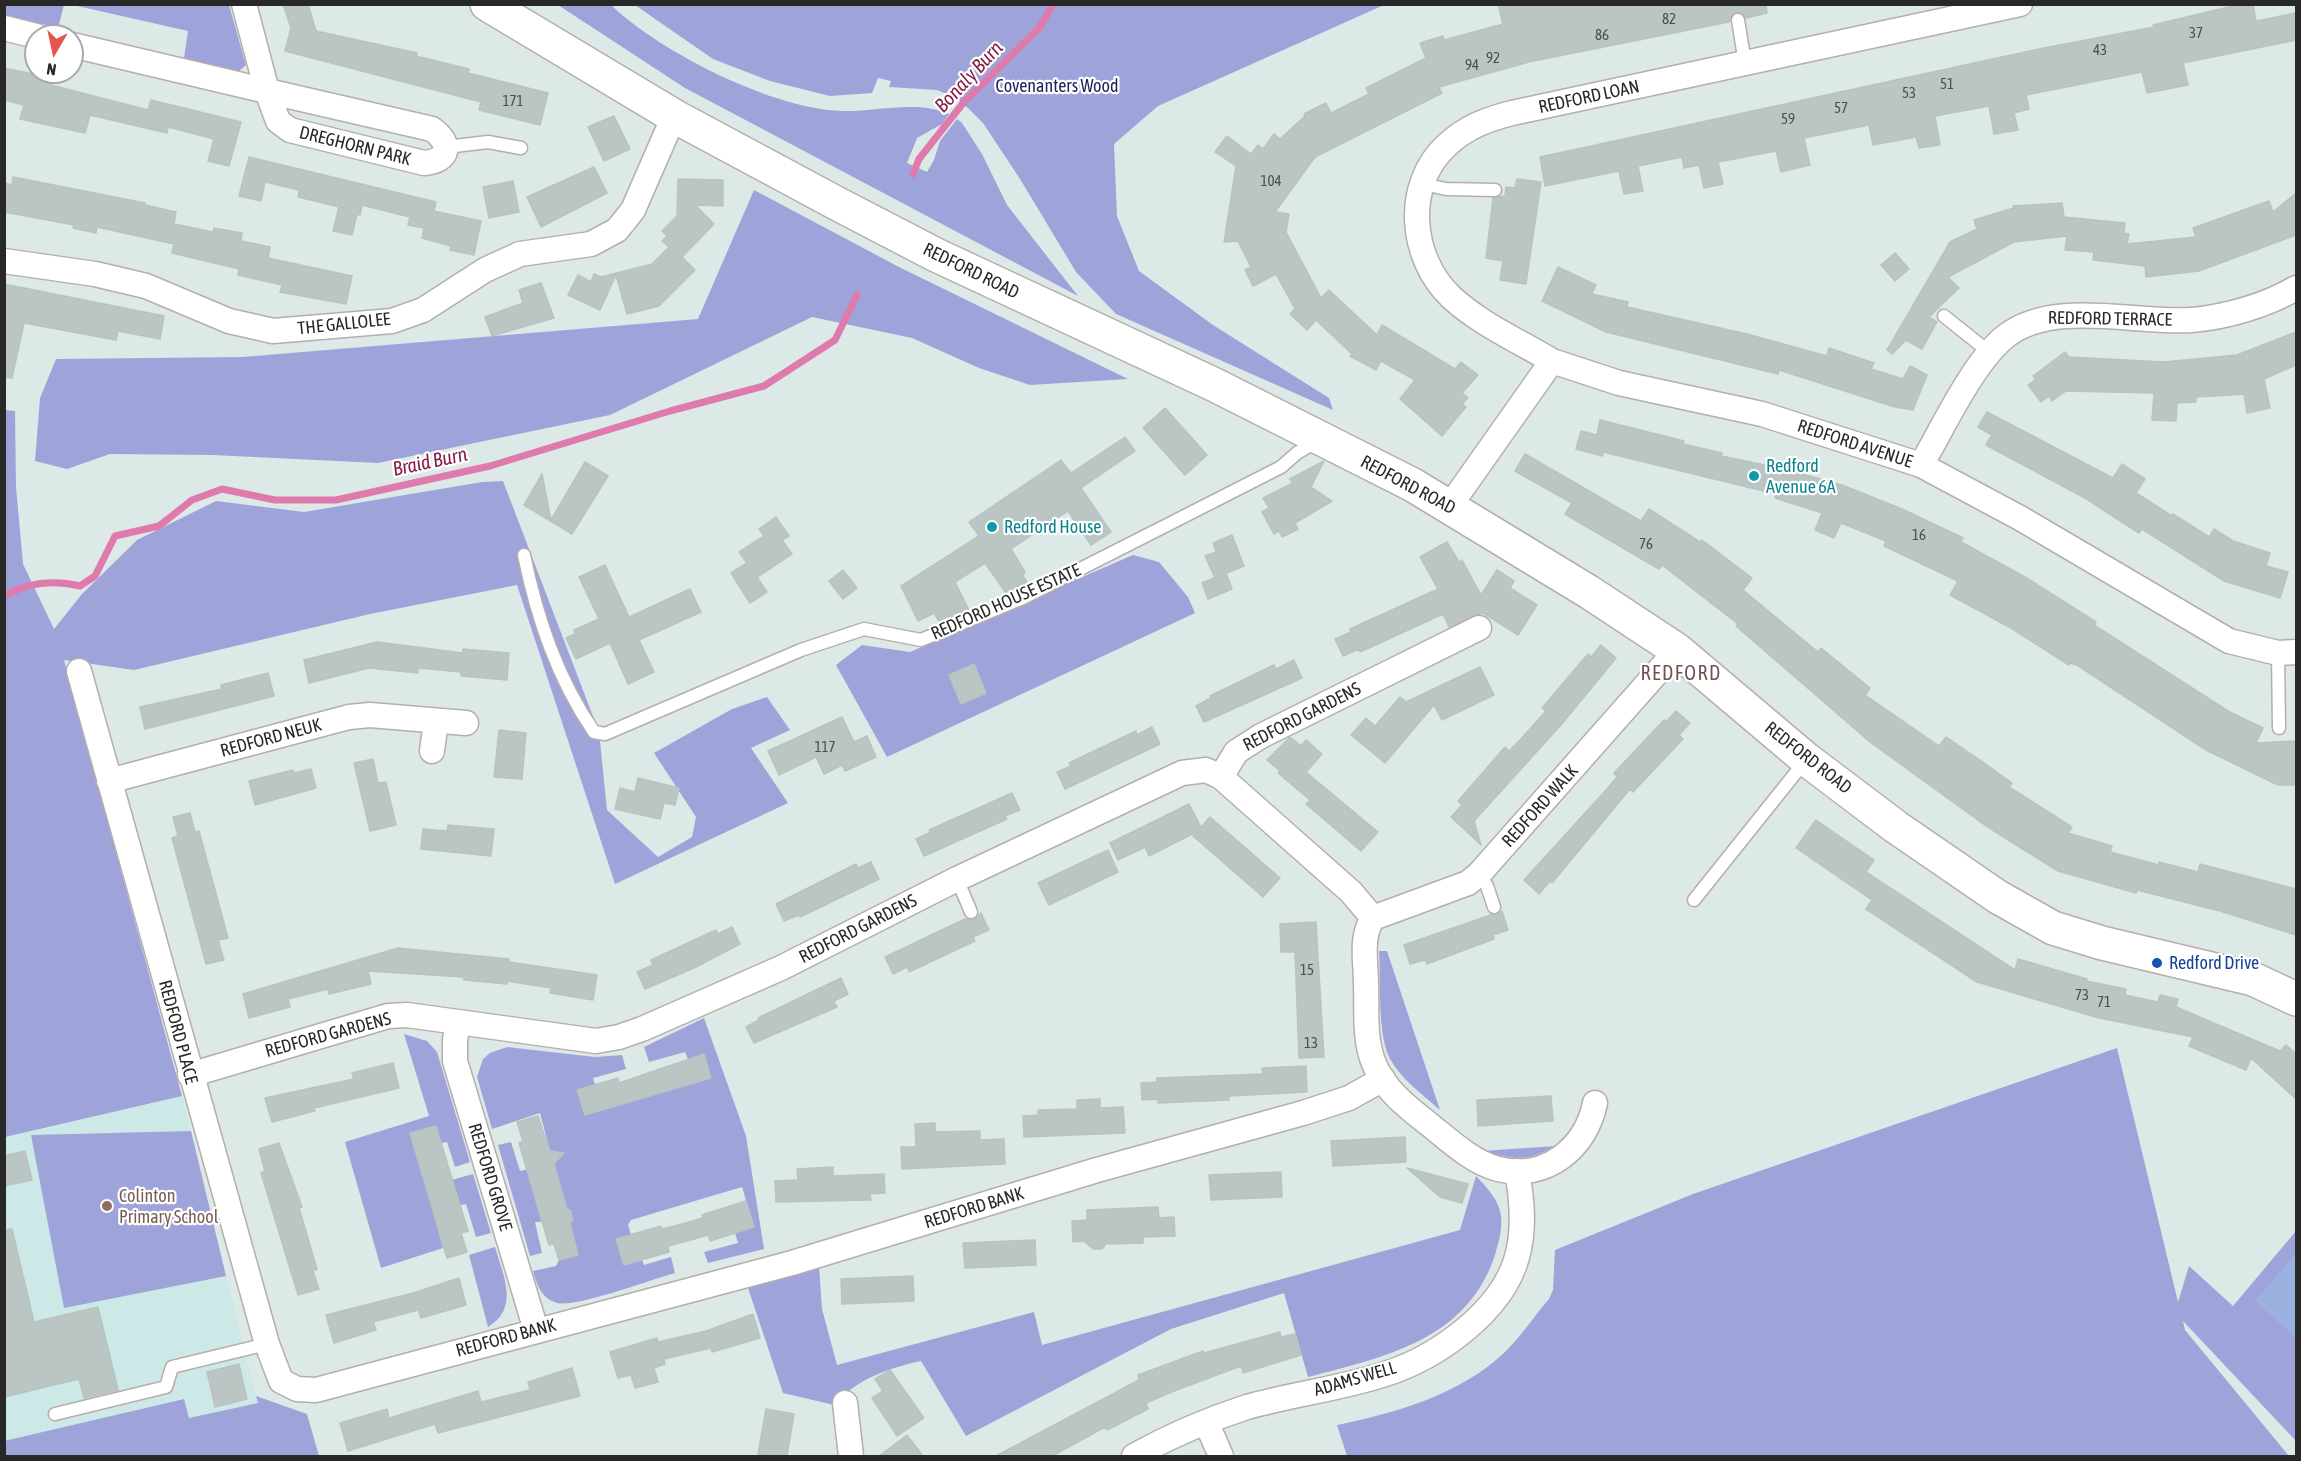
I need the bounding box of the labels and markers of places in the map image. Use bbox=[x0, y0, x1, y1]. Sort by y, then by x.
place label: Redford Avenue 6A bbox=[1766, 455, 1836, 498]
marker: Redford Avenue 6A bbox=[1747, 469, 1761, 483]
place label: Redford House bbox=[1004, 516, 1101, 538]
marker: Redford House bbox=[985, 520, 999, 534]
place label: Redford Drive bbox=[2169, 952, 2259, 974]
marker: Redford Drive bbox=[2150, 956, 2164, 970]
place label: Colinton Primary School bbox=[119, 1185, 218, 1228]
marker: Colinton Primary School bbox=[100, 1199, 114, 1213]

